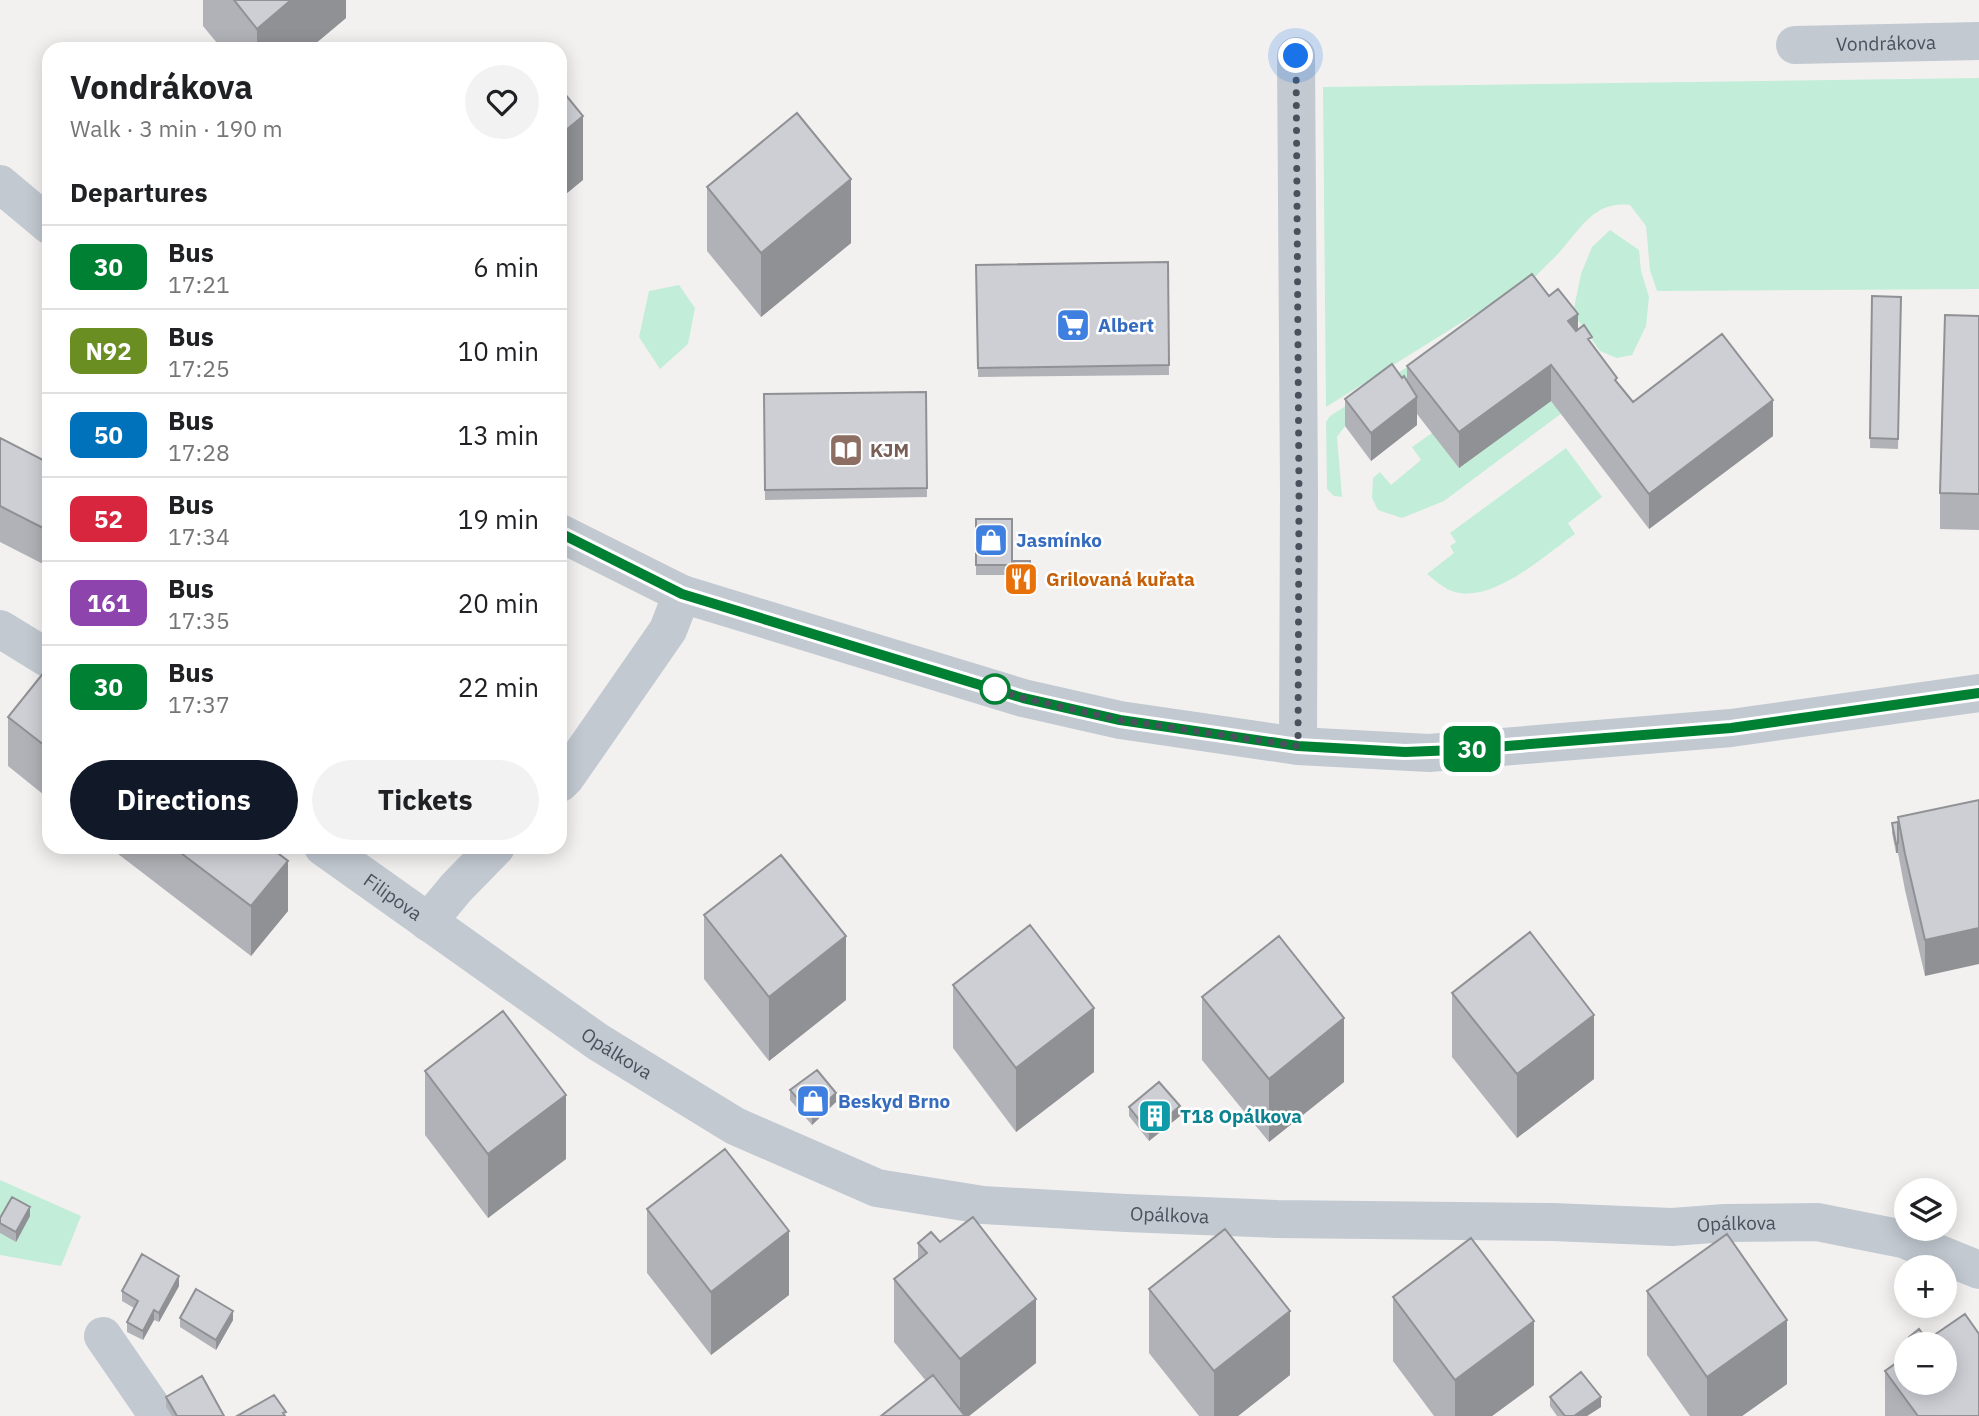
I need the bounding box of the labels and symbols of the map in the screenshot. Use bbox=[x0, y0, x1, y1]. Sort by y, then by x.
street label: Vondrákova bbox=[1836, 30, 1936, 56]
your location bbox=[1278, 38, 1313, 73]
supermarket icon: Albert bbox=[1054, 306, 1092, 344]
place label: Albert bbox=[1098, 313, 1154, 337]
library icon: KJM bbox=[827, 431, 865, 469]
place label: KJM bbox=[870, 438, 909, 462]
shop icon: Jasmínko bbox=[972, 521, 1010, 559]
place label: Jasmínko bbox=[1016, 528, 1102, 552]
restaurant icon: Grilovaná kuřata bbox=[1002, 560, 1040, 598]
place label: Grilovaná kuřata bbox=[1046, 567, 1195, 591]
unlabelled marker bbox=[980, 674, 1010, 704]
line badge: 30 bbox=[1440, 726, 1504, 772]
street label: Filipova bbox=[359, 868, 427, 926]
street label: Opálkova bbox=[577, 1022, 657, 1084]
shop icon: Beskyd Brno bbox=[794, 1082, 832, 1120]
place label: Beskyd Brno bbox=[838, 1089, 950, 1113]
building icon: T18 Opálkova bbox=[1136, 1097, 1174, 1135]
place label: T18 Opálkova bbox=[1180, 1104, 1302, 1128]
street label: Opálkova bbox=[1129, 1201, 1210, 1228]
street label: Opálkova bbox=[1696, 1210, 1776, 1237]

